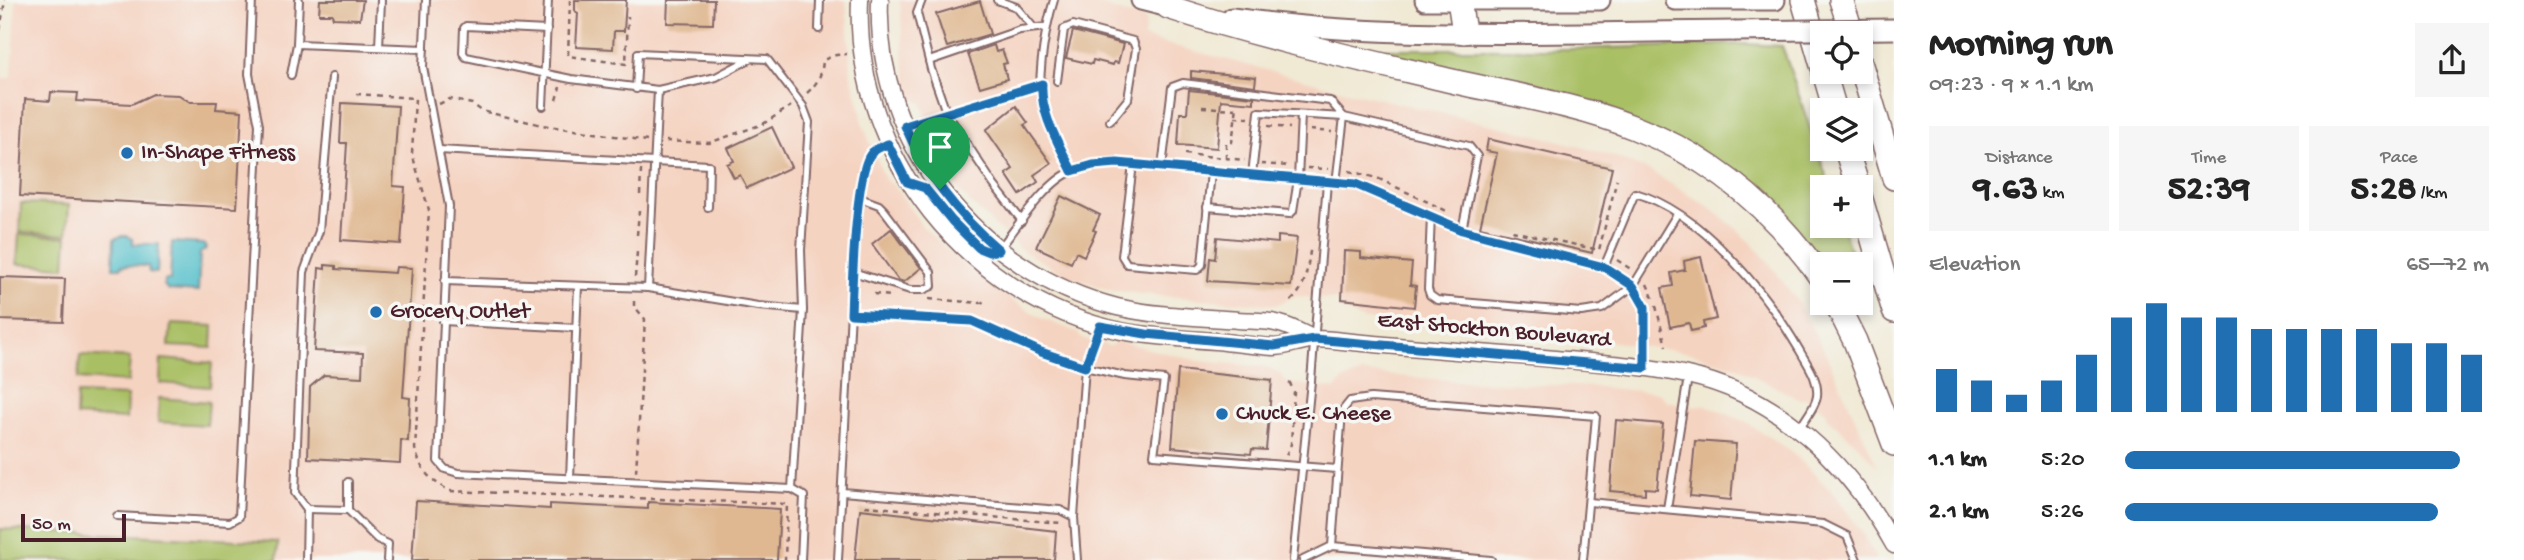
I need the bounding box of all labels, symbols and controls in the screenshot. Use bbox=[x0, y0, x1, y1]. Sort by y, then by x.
map controls bbox=[1810, 21, 1873, 315]
button: locate bbox=[1810, 21, 1873, 84]
button: share bbox=[2415, 23, 2489, 97]
text: Morning run bbox=[1929, 24, 2113, 68]
text: 09:23 · 9 × 1.1 km bbox=[1929, 72, 2093, 99]
button: layers bbox=[1810, 98, 1873, 161]
pin bbox=[910, 117, 970, 189]
icon: arrive bbox=[921, 128, 959, 166]
place label: In-Shape Fitness bbox=[141, 140, 296, 167]
marker: In-Shape Fitness bbox=[119, 145, 135, 161]
text: Distance bbox=[1985, 147, 2053, 170]
text: Time bbox=[2192, 147, 2226, 170]
text: Pace bbox=[2380, 147, 2418, 170]
text: 9.63 bbox=[1974, 170, 2038, 211]
text: 52:39 bbox=[2168, 170, 2250, 211]
text: 5:28 bbox=[2351, 170, 2416, 211]
button: + bbox=[1810, 175, 1873, 238]
text: km bbox=[2038, 182, 2064, 205]
text: /km bbox=[2416, 182, 2447, 205]
button: − bbox=[1810, 252, 1873, 315]
text: Elevation bbox=[1929, 252, 2020, 279]
text: 65–72 m bbox=[2406, 252, 2489, 279]
place label: Grocery Outlet bbox=[390, 299, 531, 326]
marker: Grocery Outlet bbox=[368, 304, 384, 320]
street label: East Stockton Boulevard bbox=[1376, 307, 1613, 355]
place label: Chuck E. Cheese bbox=[1236, 401, 1392, 428]
marker: Chuck E. Cheese bbox=[1214, 406, 1230, 422]
text: 1.1 km bbox=[1929, 447, 1987, 474]
text: 5:20 bbox=[2041, 447, 2085, 474]
text: 2.1 km bbox=[1929, 499, 1989, 526]
text: 5:26 bbox=[2041, 499, 2083, 526]
scale bar bbox=[21, 511, 126, 543]
text: 50 m bbox=[32, 514, 71, 537]

